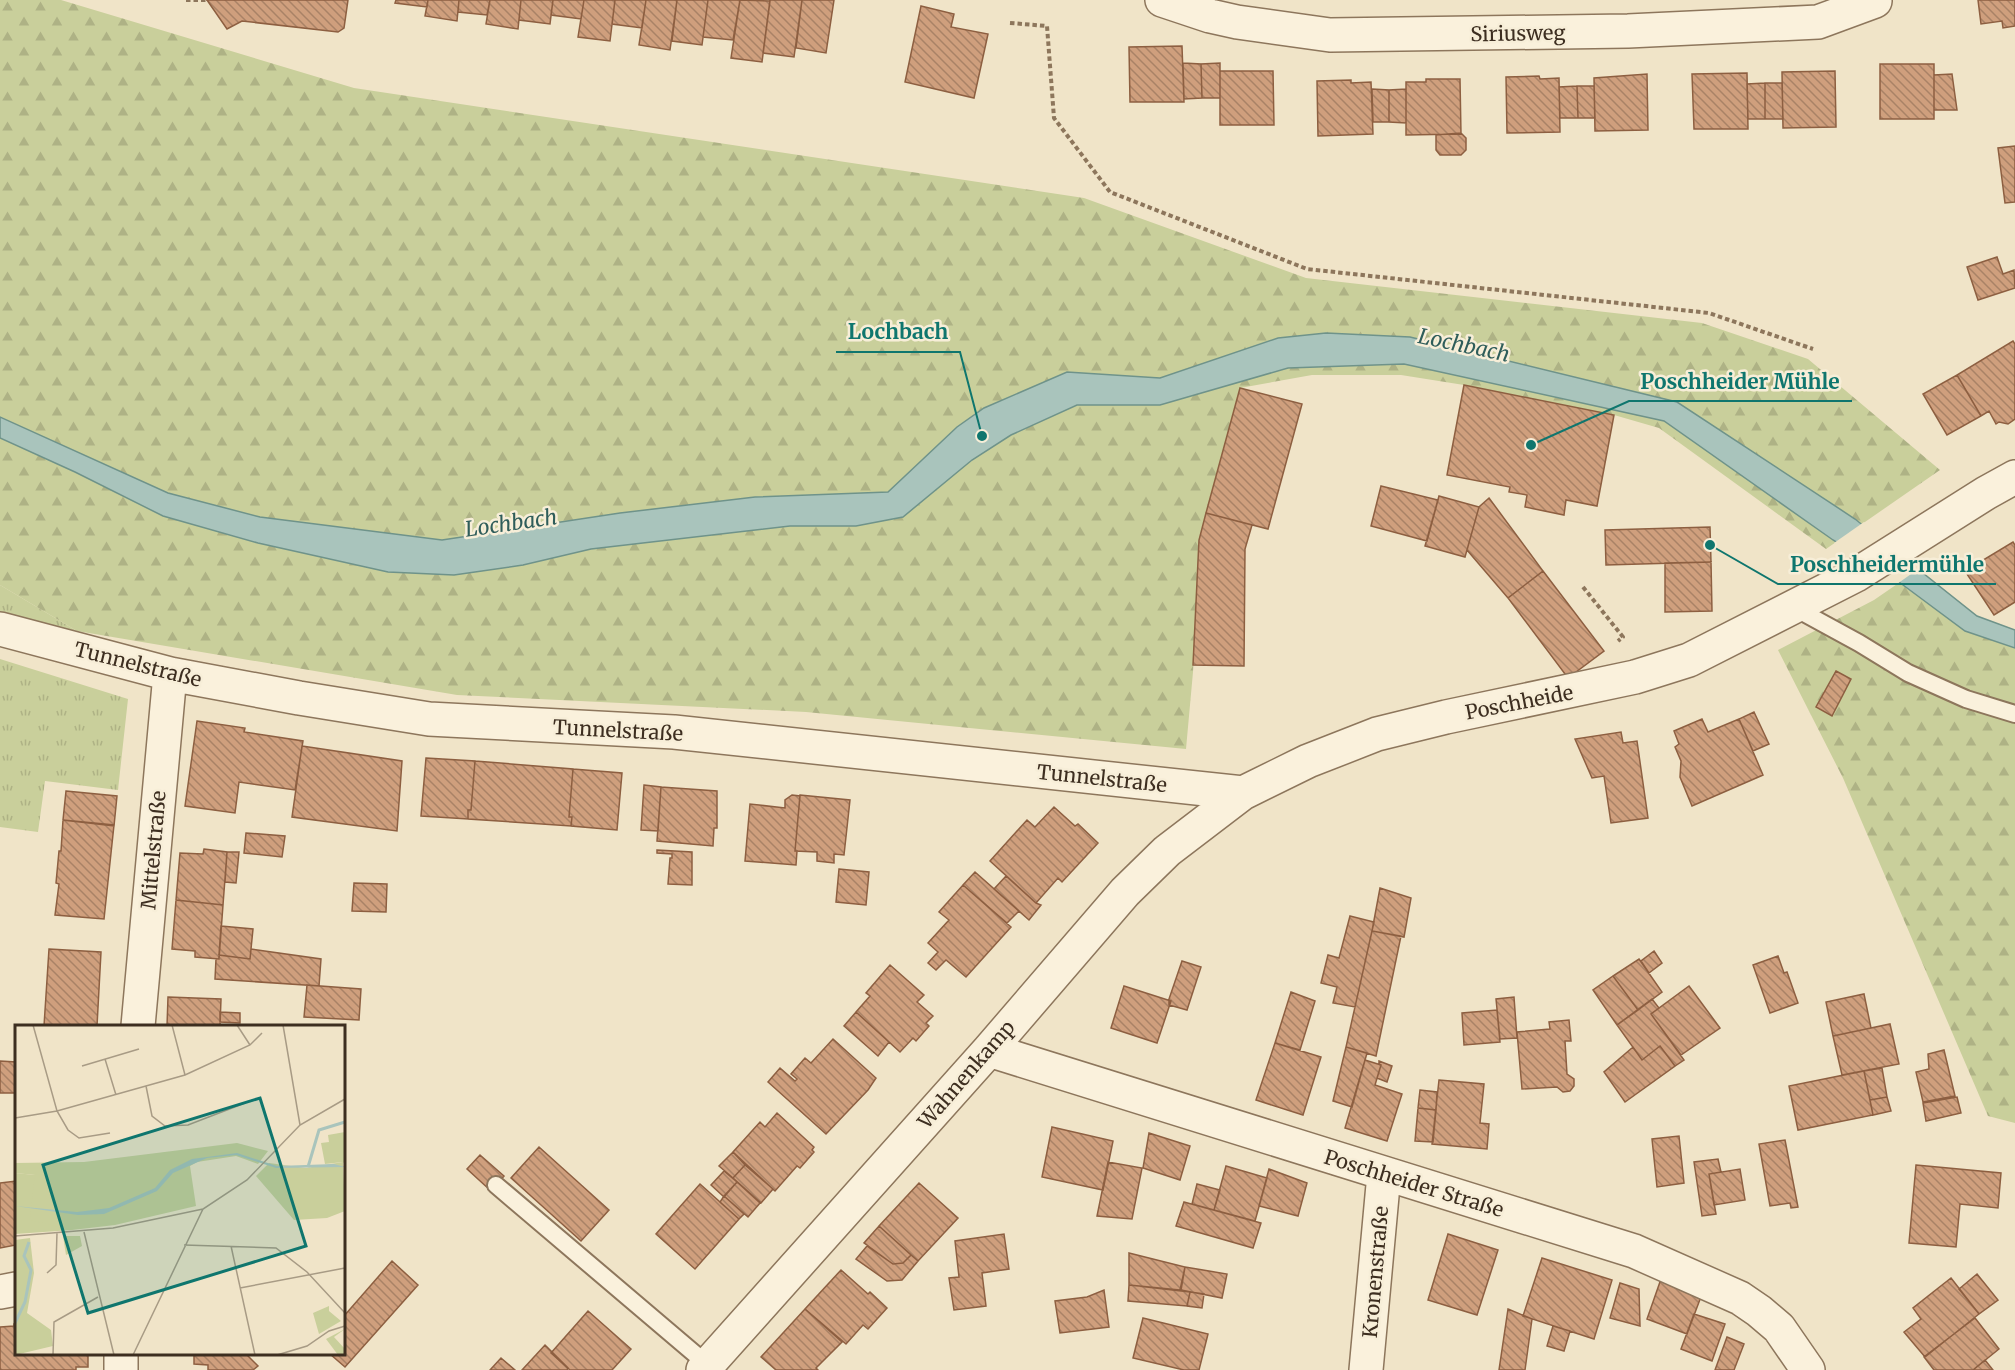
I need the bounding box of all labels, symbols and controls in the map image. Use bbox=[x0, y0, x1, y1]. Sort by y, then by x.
street label: Siriusweg bbox=[1470, 20, 1566, 46]
callout: Lochbach bbox=[836, 313, 960, 352]
text: Lochbach bbox=[848, 318, 948, 345]
water label: Lochbach bbox=[1416, 322, 1512, 368]
callout: Poschheider Mühle bbox=[1629, 362, 1852, 401]
text: Poschheider Mühle bbox=[1640, 368, 1840, 395]
water label: Lochbach bbox=[463, 503, 559, 543]
callout: Poschheidermühle bbox=[1778, 545, 1996, 584]
text: Poschheidermühle bbox=[1790, 551, 1984, 578]
street label: Tunnelstraße bbox=[72, 636, 204, 692]
street label: Poschheide bbox=[1463, 679, 1575, 725]
street label: Tunnelstraße bbox=[552, 714, 684, 746]
street label: Tunnelstraße bbox=[1036, 759, 1168, 797]
street label: Mittelstraße bbox=[135, 790, 171, 910]
street label: Wahnenkamp bbox=[912, 1015, 1020, 1134]
inset map bbox=[15, 1025, 345, 1355]
street label: Poschheider Straße bbox=[1321, 1144, 1507, 1222]
street label: Kronenstraße bbox=[1357, 1205, 1393, 1339]

